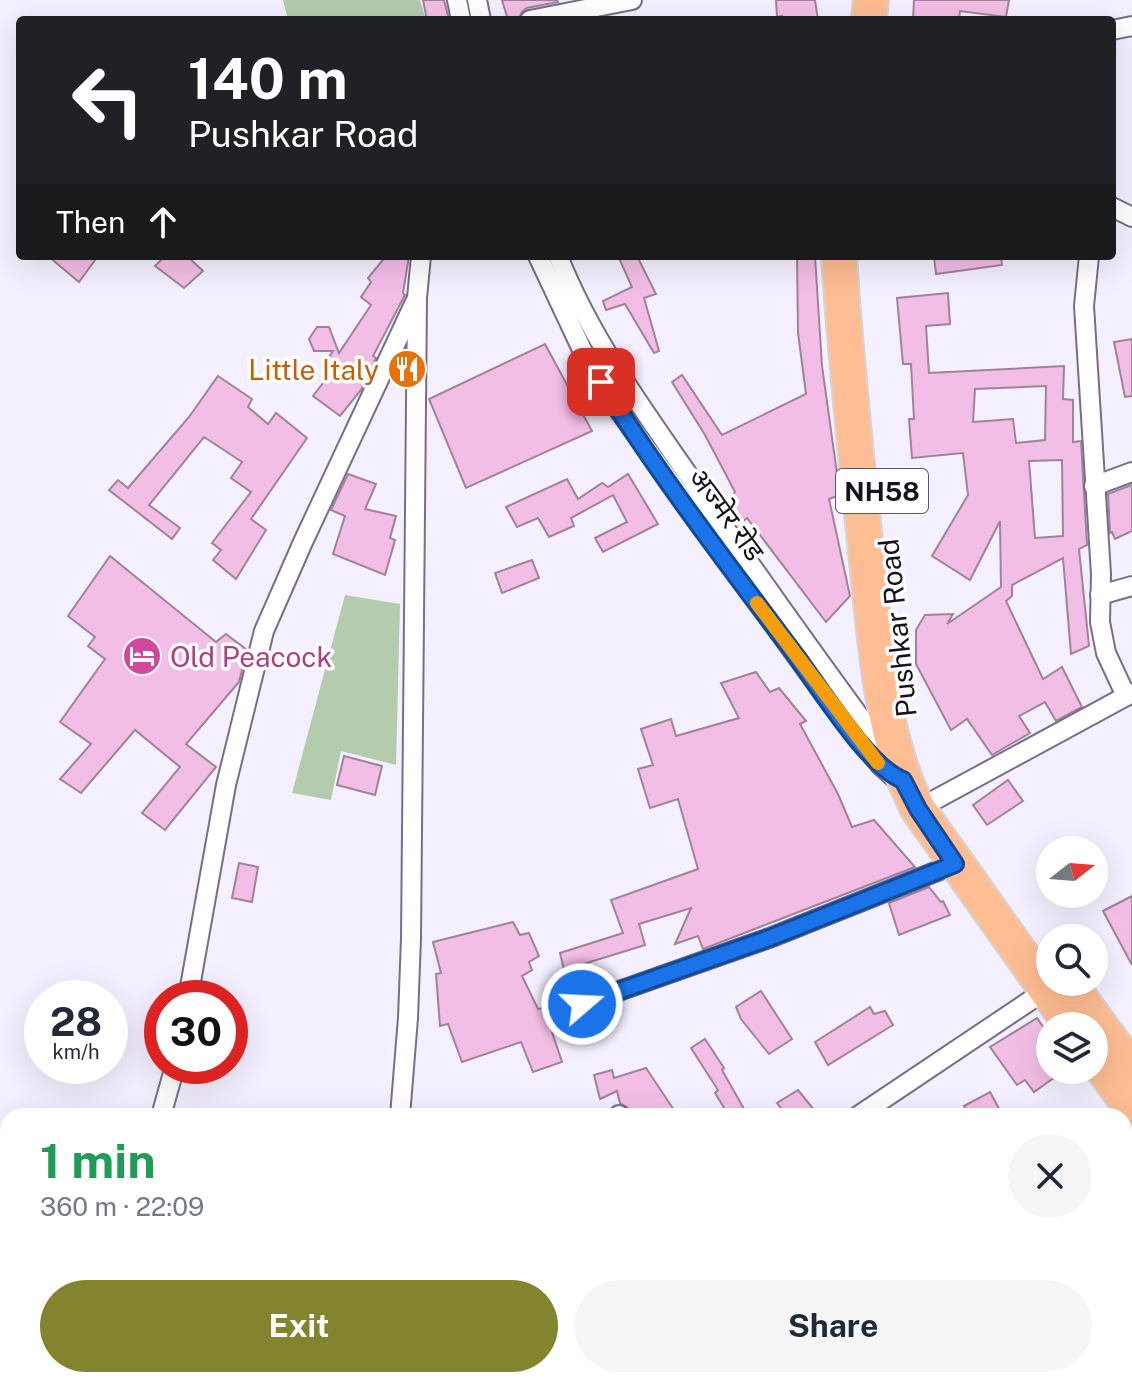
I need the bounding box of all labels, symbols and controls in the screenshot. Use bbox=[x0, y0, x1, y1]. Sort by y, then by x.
text: 140 m bbox=[188, 46, 348, 112]
icon: left bbox=[56, 48, 160, 152]
text: Pushkar Road bbox=[188, 113, 418, 155]
icon: ahead bbox=[141, 200, 185, 244]
text: Then bbox=[56, 204, 125, 240]
restaurant icon: Little Italy bbox=[386, 348, 428, 390]
pin bbox=[567, 348, 635, 416]
place label: Little Italy bbox=[248, 353, 379, 386]
icon: arrive bbox=[579, 360, 623, 404]
street label: अज्मेर रोड bbox=[682, 461, 772, 567]
road number: NH58 bbox=[836, 469, 928, 513]
street label: Pushkar Road bbox=[871, 537, 923, 719]
hotel icon: Old Peacock bbox=[121, 635, 163, 677]
place label: Old Peacock bbox=[170, 640, 332, 673]
north arrow bbox=[1036, 836, 1108, 908]
map controls bbox=[1036, 836, 1108, 1084]
button: search bbox=[1036, 924, 1108, 996]
position arrow bbox=[540, 962, 624, 1046]
speed limit sign: 30 bbox=[144, 980, 248, 1084]
text: 28 bbox=[50, 998, 102, 1045]
button: layers bbox=[1036, 1012, 1108, 1084]
text: km/h bbox=[52, 1040, 100, 1064]
text: 1 min bbox=[40, 1132, 156, 1189]
button: close bbox=[1008, 1134, 1092, 1218]
text: 360 m · 22:09 bbox=[40, 1191, 204, 1222]
button: Exit bbox=[40, 1280, 558, 1372]
button: Share bbox=[574, 1280, 1092, 1372]

